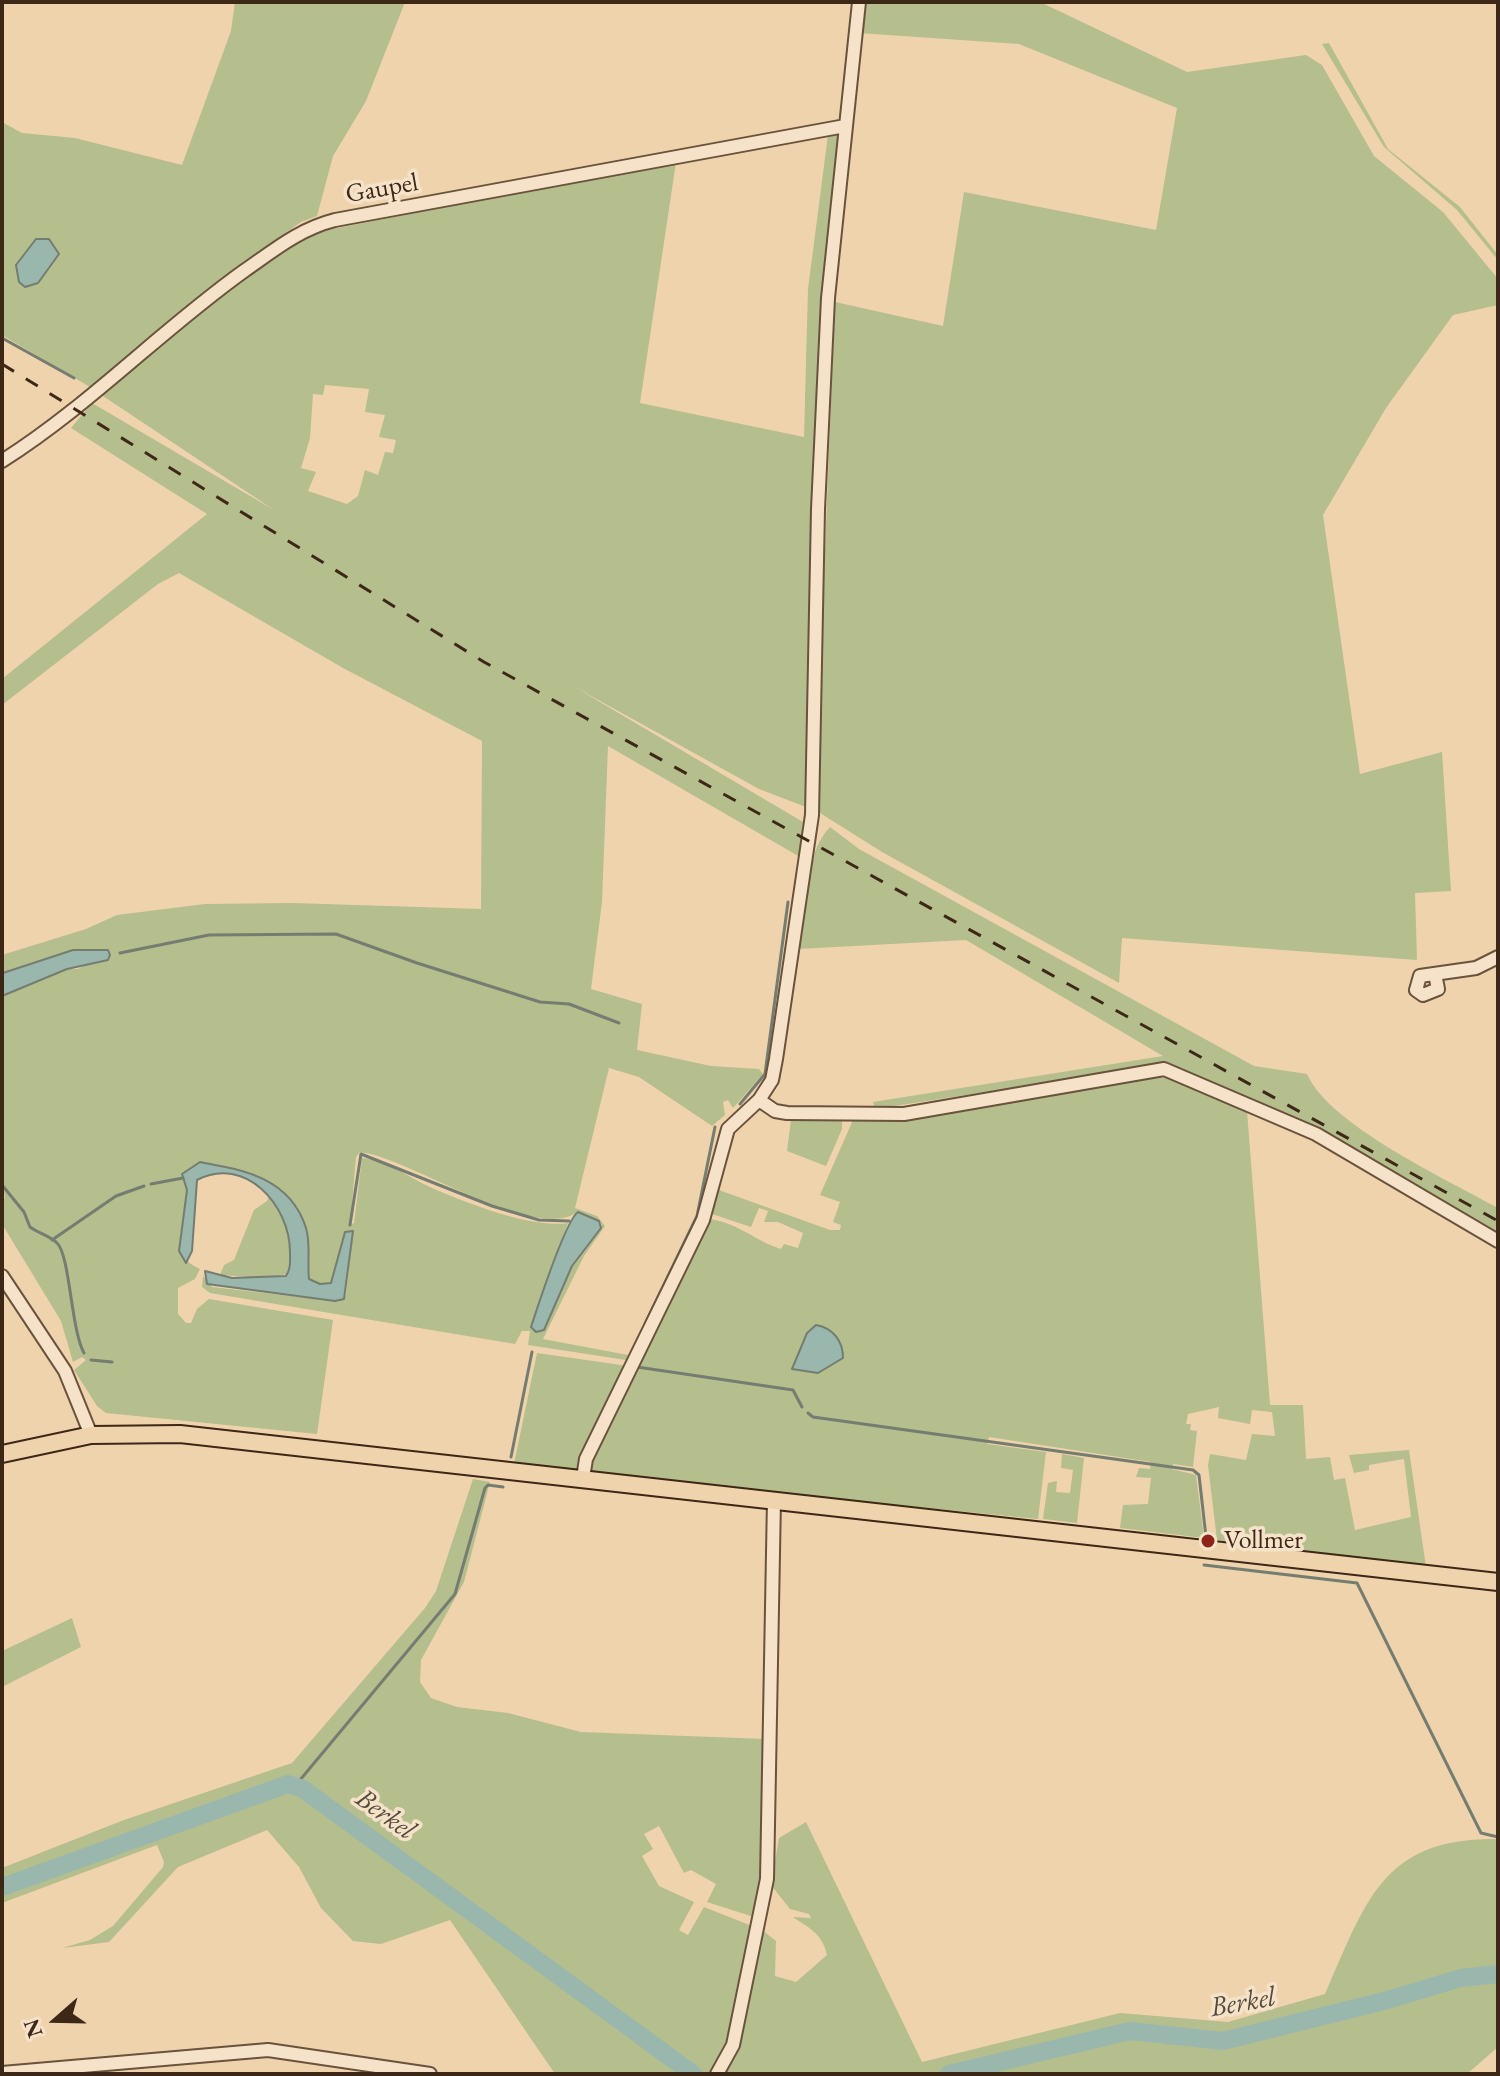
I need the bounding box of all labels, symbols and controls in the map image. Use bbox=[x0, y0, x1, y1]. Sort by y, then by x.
street label: Gaupel bbox=[343, 167, 421, 211]
place label: Vollmer bbox=[1224, 1525, 1303, 1557]
marker: Vollmer bbox=[1199, 1532, 1217, 1550]
water label: Berkel bbox=[349, 1782, 421, 1848]
north arrow bbox=[16, 1980, 96, 2060]
water label: Berkel bbox=[1208, 1981, 1278, 2025]
text: N bbox=[16, 2015, 50, 2042]

